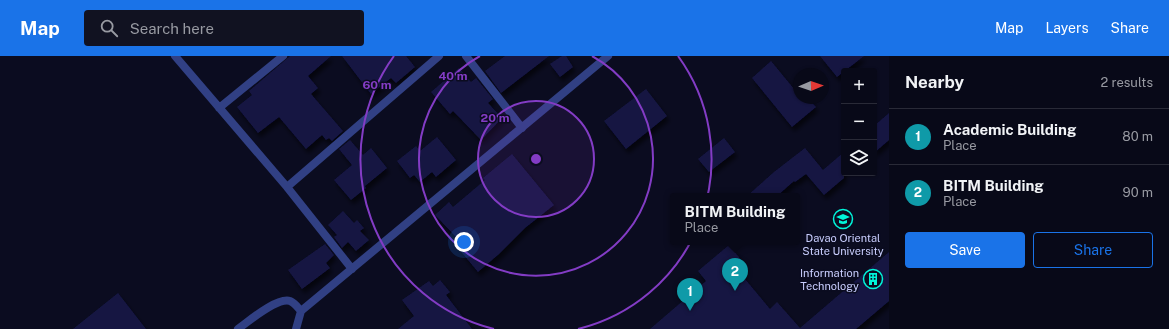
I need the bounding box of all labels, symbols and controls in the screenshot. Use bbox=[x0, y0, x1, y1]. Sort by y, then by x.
search box bbox=[84, 10, 364, 46]
text: Map bbox=[20, 17, 60, 39]
icon: search bbox=[98, 17, 120, 39]
text: Search here bbox=[130, 20, 214, 37]
text: Map bbox=[995, 20, 1023, 36]
text: Layers bbox=[1045, 20, 1089, 36]
text: Share bbox=[1111, 20, 1149, 36]
north arrow bbox=[793, 68, 829, 104]
map controls bbox=[841, 68, 877, 176]
button: + bbox=[841, 68, 877, 104]
text: 40 m bbox=[438, 69, 468, 83]
text: Nearby bbox=[905, 72, 964, 92]
text: 2 results bbox=[1101, 75, 1153, 90]
text: 60 m bbox=[362, 78, 392, 92]
button: − bbox=[841, 104, 877, 140]
text: 20 m bbox=[481, 111, 510, 125]
text: Academic Building bbox=[943, 121, 1076, 138]
text: 1 bbox=[915, 129, 921, 144]
text: 80 m bbox=[1122, 129, 1153, 144]
text: Place bbox=[943, 138, 977, 153]
button: layers bbox=[841, 140, 877, 176]
centre of rings bbox=[529, 152, 543, 166]
text: BITM Building bbox=[943, 177, 1044, 194]
text: 2 bbox=[914, 185, 922, 200]
text: 90 m bbox=[1123, 185, 1153, 200]
popup bbox=[670, 193, 800, 245]
text: Place bbox=[943, 194, 977, 209]
text: BITM Building bbox=[685, 203, 785, 220]
school or university icon: Davao Oriental State University bbox=[832, 208, 854, 230]
text: Place bbox=[685, 220, 718, 235]
your location bbox=[454, 232, 474, 252]
place label: Davao Oriental State University bbox=[802, 232, 884, 257]
button: Save bbox=[905, 232, 1025, 268]
button: Share bbox=[1033, 232, 1153, 268]
pin: 2 bbox=[722, 258, 748, 291]
place label: Information Technology bbox=[800, 267, 859, 292]
building icon: Information Technology bbox=[862, 268, 884, 290]
pin: 1 bbox=[677, 278, 703, 311]

